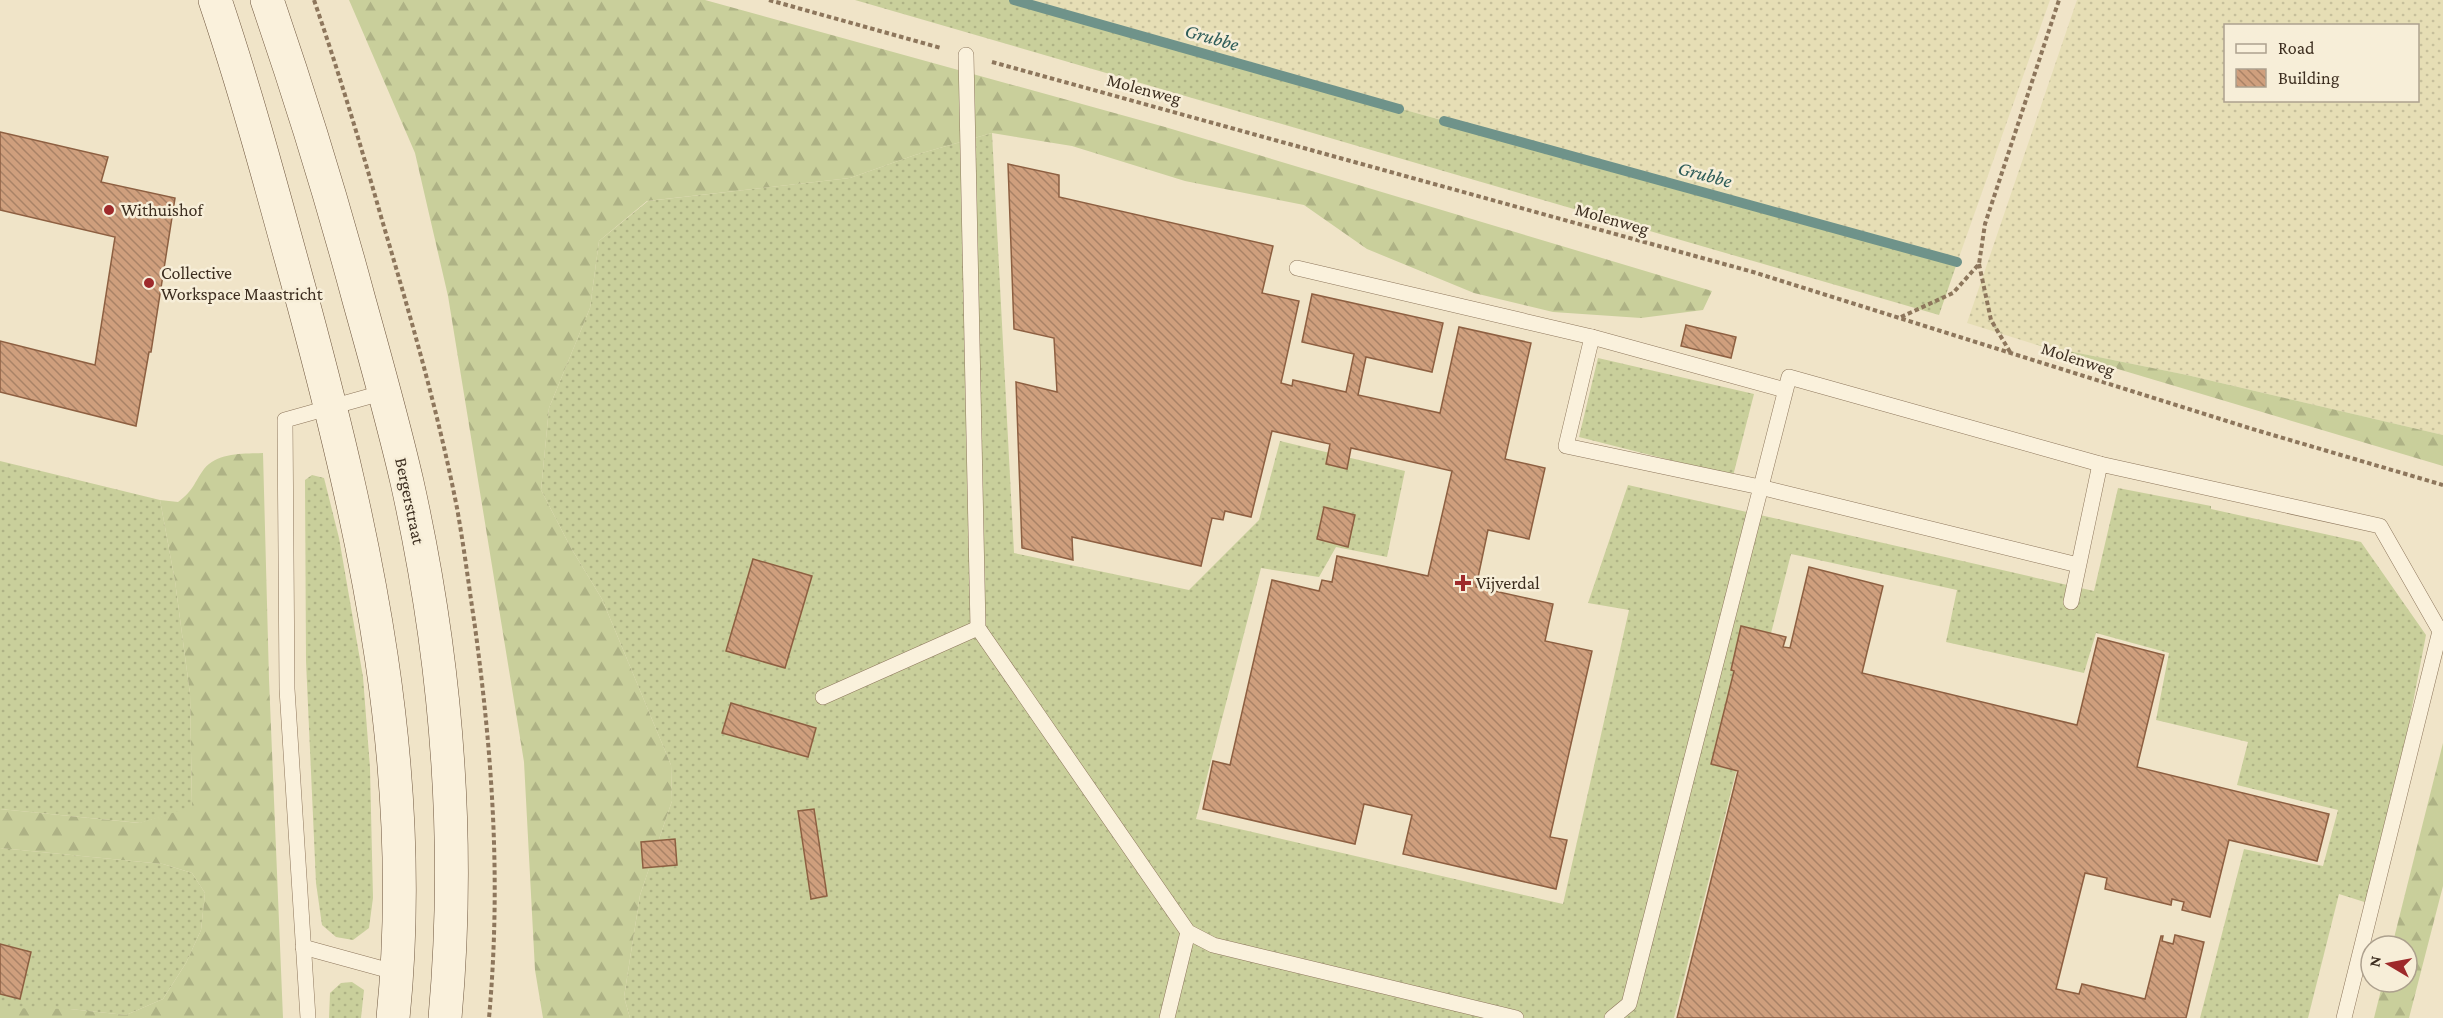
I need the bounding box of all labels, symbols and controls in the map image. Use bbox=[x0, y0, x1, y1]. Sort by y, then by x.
water label: Grubbe bbox=[1183, 19, 1242, 55]
legend bbox=[2224, 24, 2419, 102]
text: Road bbox=[2278, 38, 2315, 58]
text: Building bbox=[2278, 68, 2340, 88]
street label: Molenweg bbox=[1105, 70, 1183, 109]
water label: Grubbe bbox=[1676, 156, 1735, 192]
street label: Molenweg bbox=[1573, 199, 1651, 239]
place label: Withuishof bbox=[121, 200, 205, 220]
marker: Withuishof bbox=[102, 203, 116, 217]
place label: Collective Workspace Maastricht bbox=[161, 263, 324, 304]
marker: Collective Workspace Maastricht bbox=[142, 276, 156, 290]
street label: Molenweg bbox=[2039, 338, 2117, 380]
street label: Bergerstraat bbox=[391, 456, 429, 547]
place label: Vijverdal bbox=[1476, 573, 1540, 594]
marker: Vijverdal bbox=[1454, 574, 1472, 592]
north arrow bbox=[2359, 934, 2419, 994]
text: N bbox=[2365, 955, 2384, 968]

